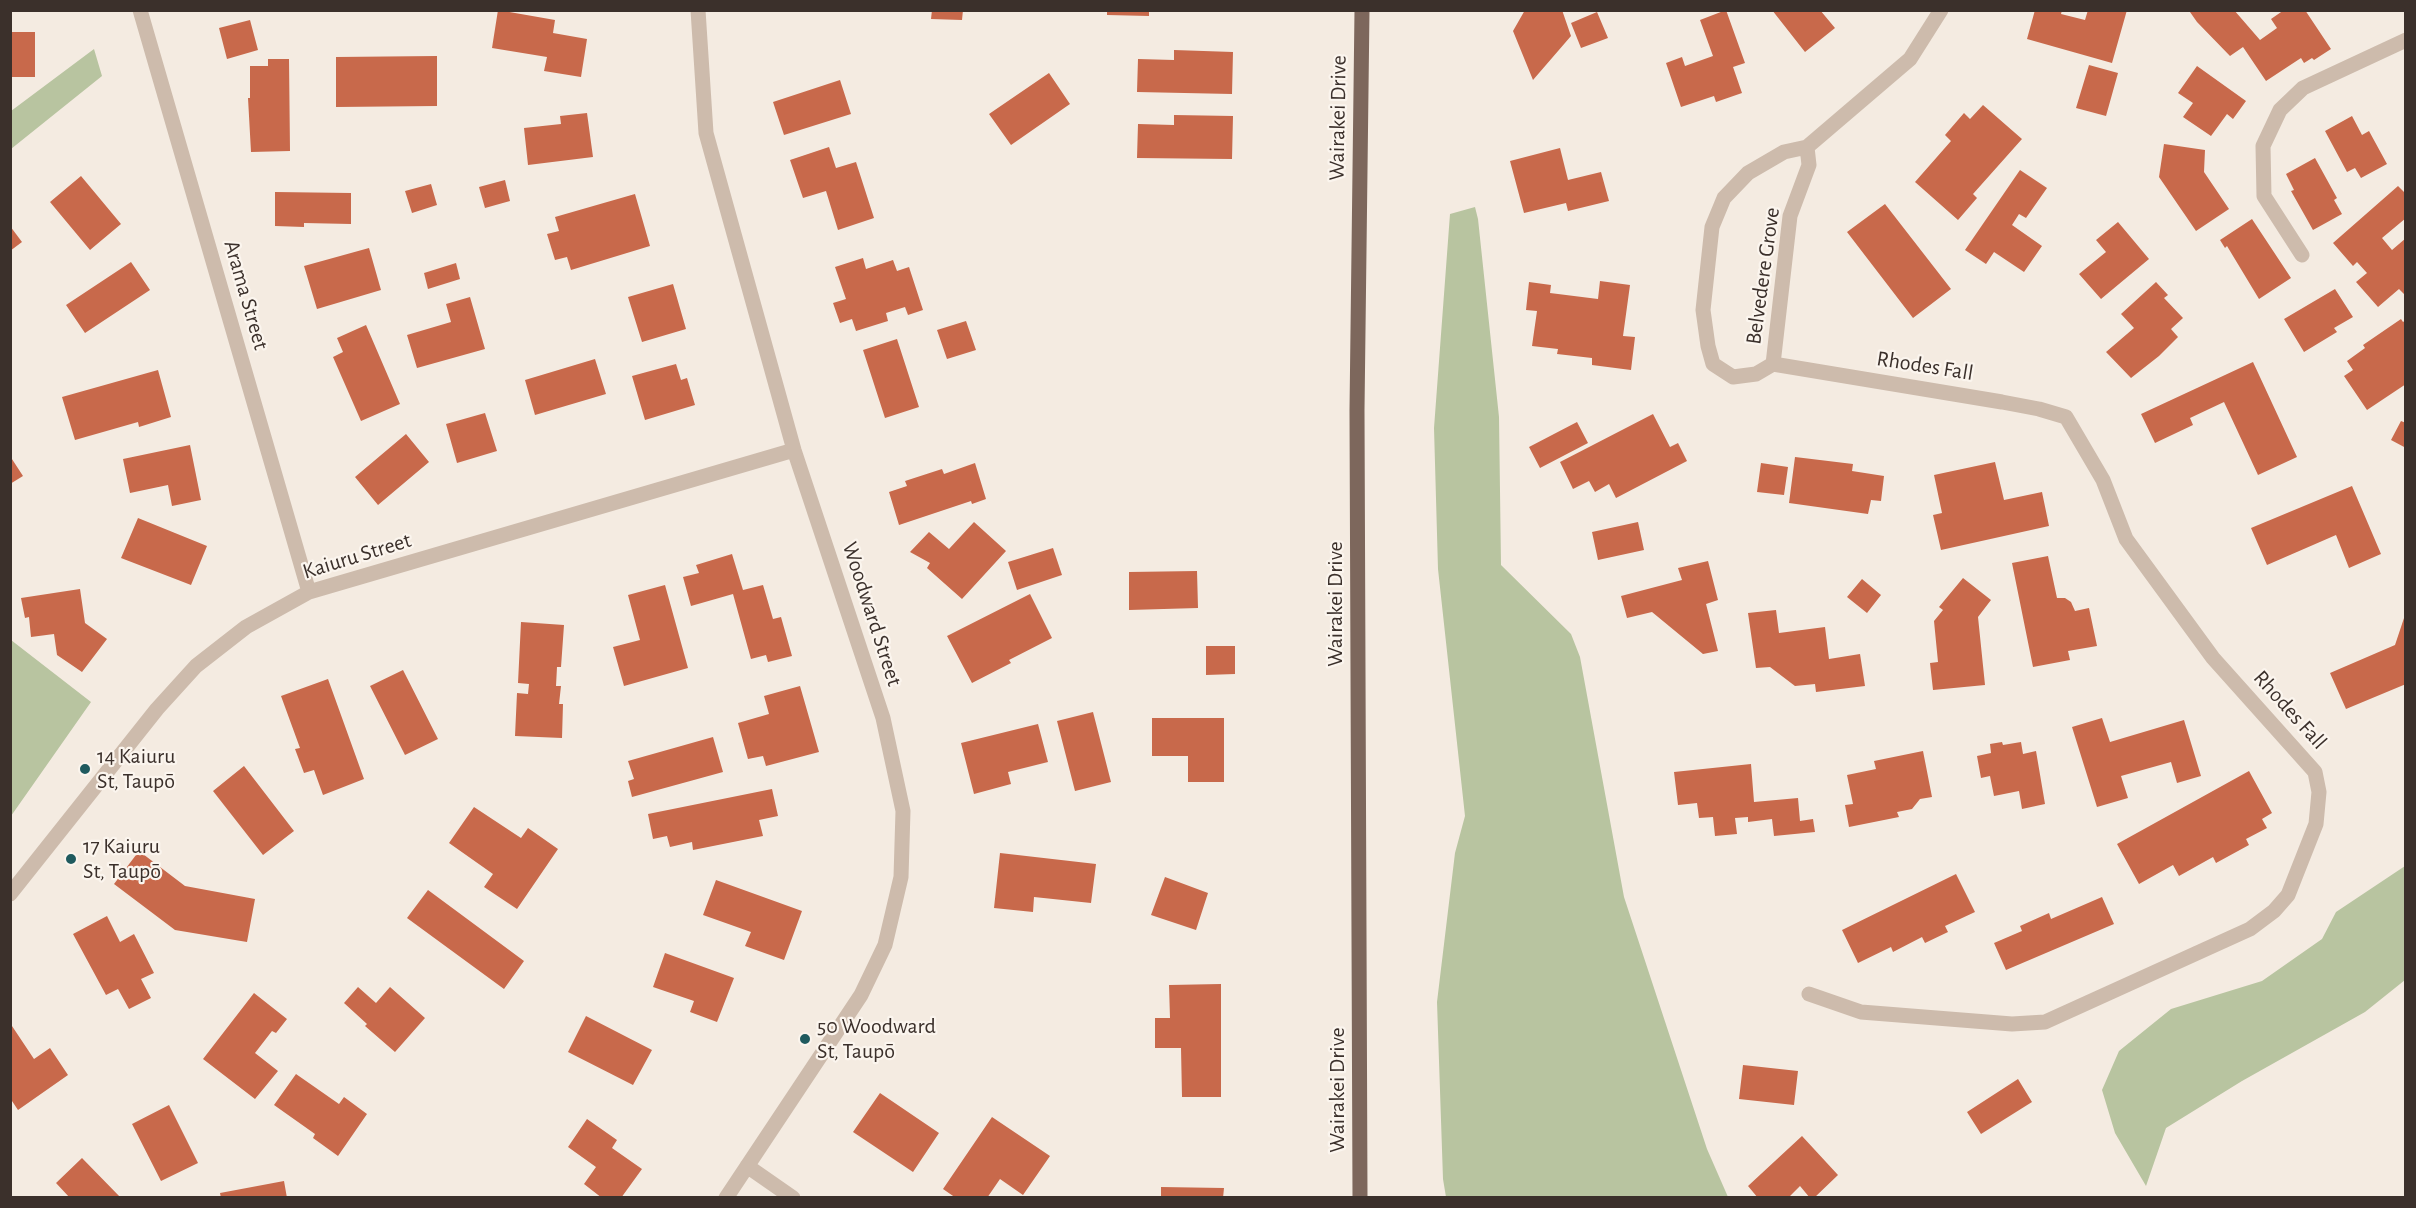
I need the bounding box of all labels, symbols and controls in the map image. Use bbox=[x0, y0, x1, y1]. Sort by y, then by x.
street label: Wairakei Drive bbox=[1324, 55, 1352, 181]
street label: Belvedere Grove bbox=[1740, 206, 1786, 346]
street label: Arama Street bbox=[218, 237, 274, 353]
street label: Rhodes Fall bbox=[1875, 345, 1975, 387]
street label: Kaiuru Street bbox=[300, 527, 414, 585]
street label: Woodward Street bbox=[836, 539, 908, 689]
street label: Wairakei Drive bbox=[1322, 541, 1348, 667]
street label: Rhodes Fall bbox=[2248, 665, 2332, 755]
place label: 14 Kaiuru St, Taupō bbox=[97, 743, 175, 794]
marker: 14 Kaiuru St, Taupō bbox=[78, 762, 92, 776]
place label: 17 Kaiuru St, Taupō bbox=[83, 833, 161, 884]
marker: 17 Kaiuru St, Taupō bbox=[64, 852, 78, 866]
place label: 50 Woodward St, Taupō bbox=[817, 1013, 936, 1064]
street label: Wairakei Drive bbox=[1324, 1027, 1350, 1153]
marker: 50 Woodward St, Taupō bbox=[798, 1032, 812, 1046]

